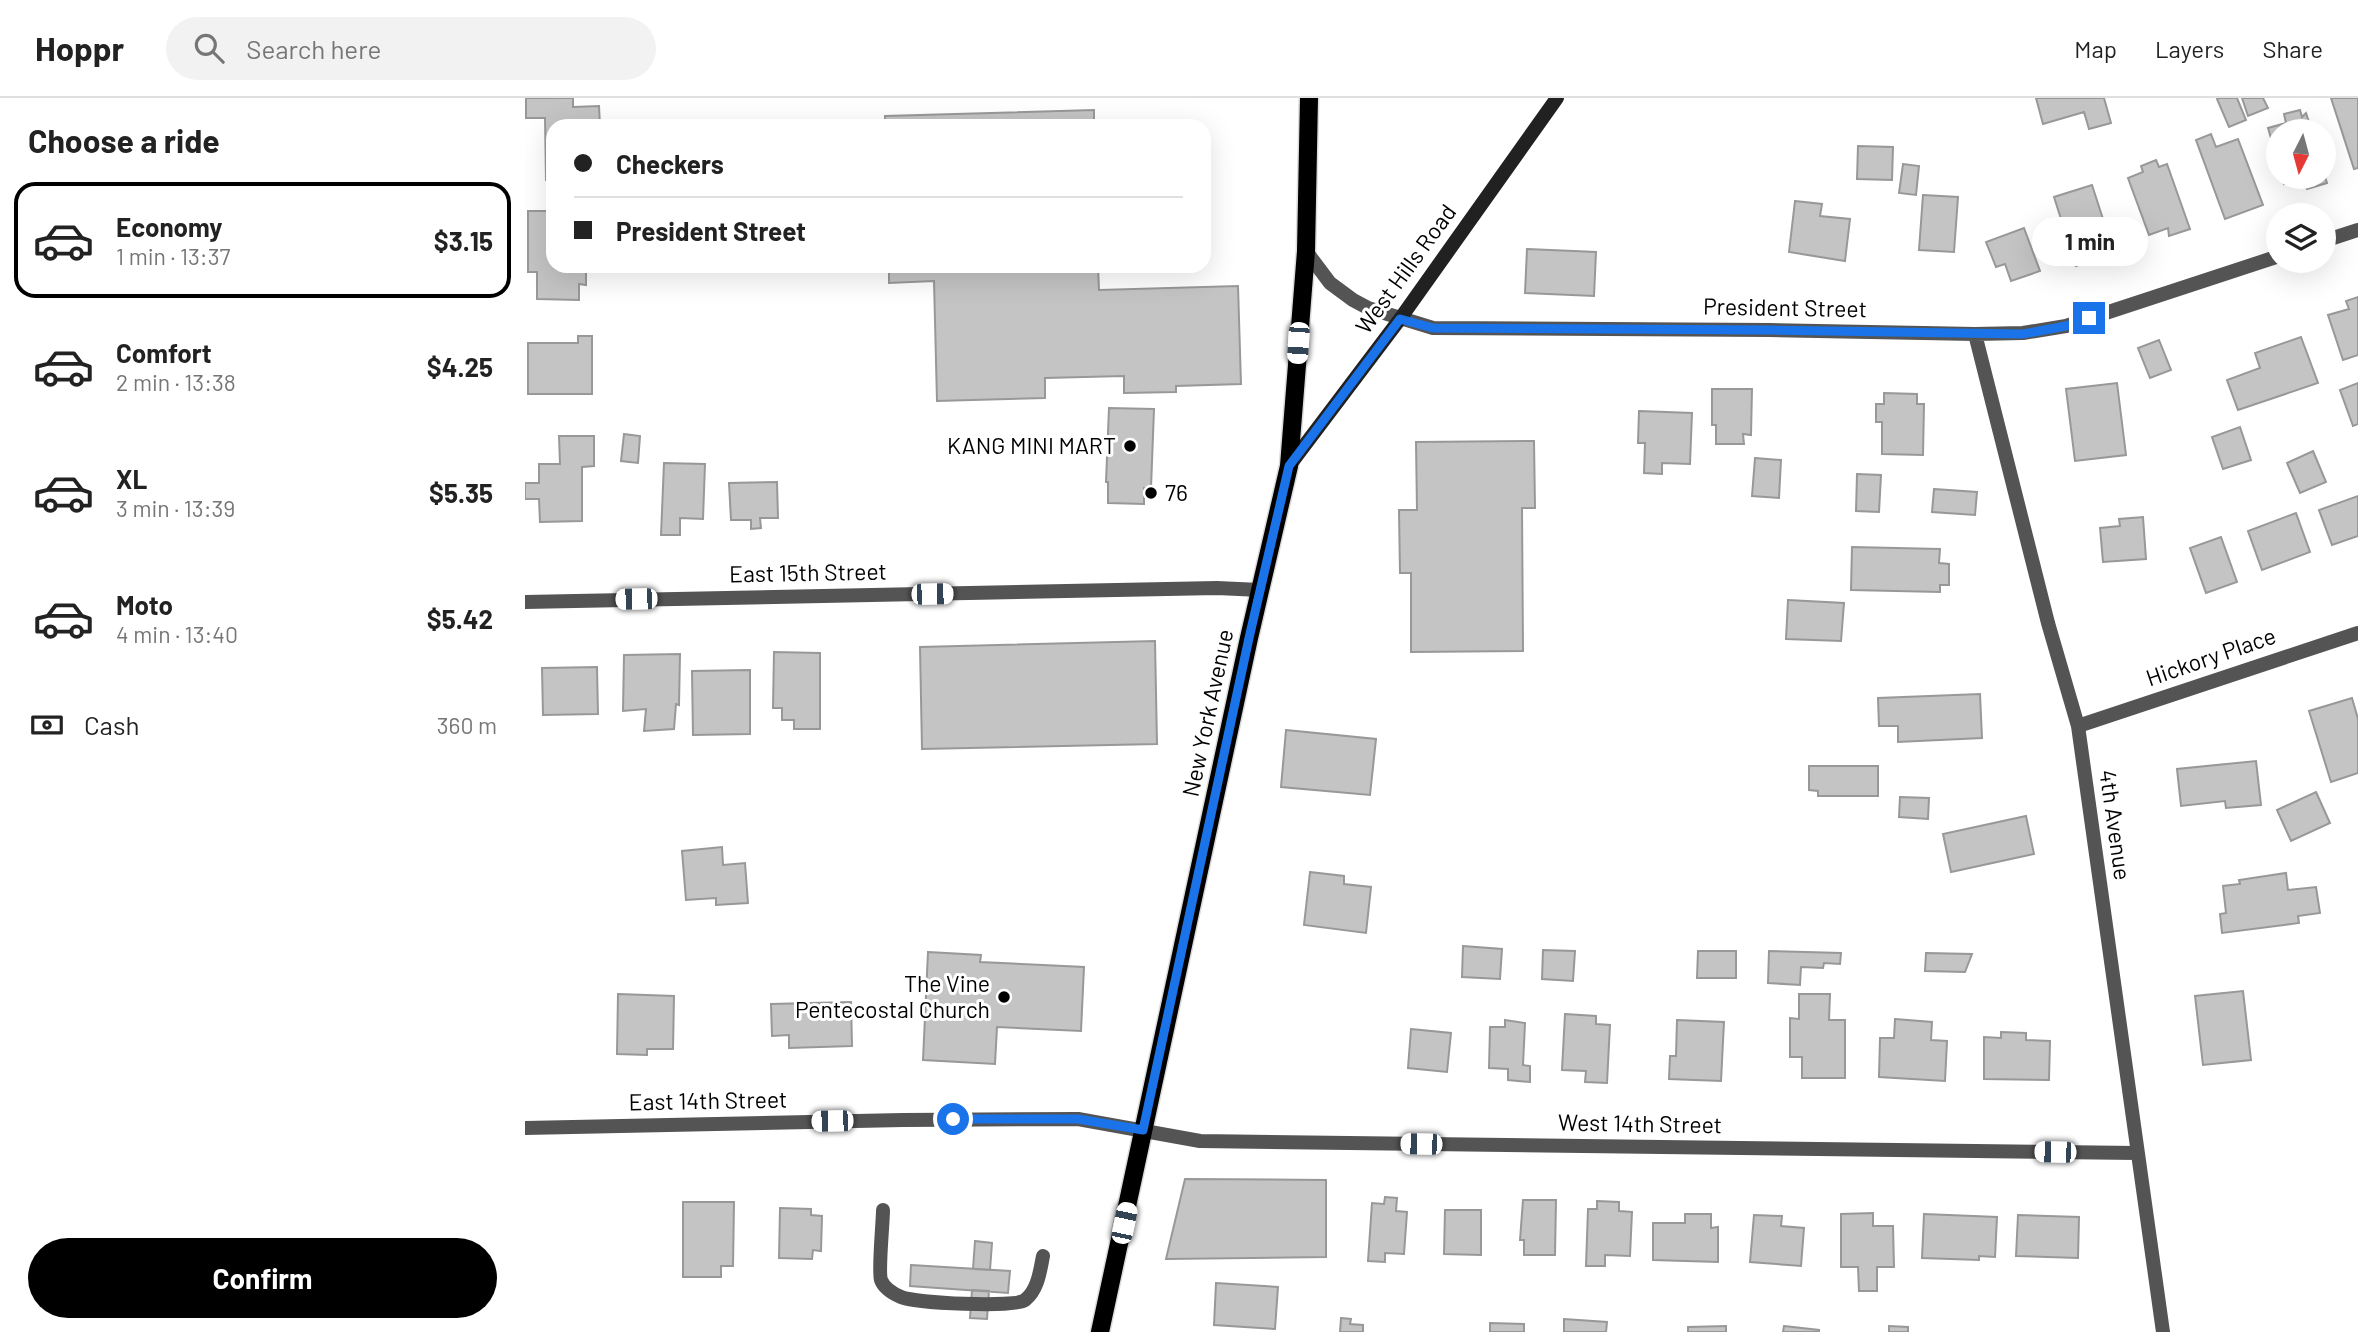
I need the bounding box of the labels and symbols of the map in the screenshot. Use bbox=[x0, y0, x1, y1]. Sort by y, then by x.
north arrow bbox=[2266, 119, 2336, 189]
street label: West Hills Road bbox=[1349, 198, 1462, 339]
callout: 1 min bbox=[2031, 216, 2147, 266]
street label: President Street bbox=[1703, 292, 1867, 322]
route end bbox=[2073, 302, 2105, 334]
car bbox=[1287, 321, 1310, 365]
place label: KANG MINI MART bbox=[947, 431, 1116, 459]
marker: KANG MINI MART bbox=[1122, 438, 1138, 454]
place label: 76 bbox=[1165, 478, 1188, 506]
marker: 76 bbox=[1143, 485, 1159, 501]
street label: East 15th Street bbox=[729, 557, 887, 587]
car bbox=[911, 583, 954, 605]
car bbox=[615, 588, 658, 610]
street label: Hickory Place bbox=[2142, 621, 2279, 691]
street label: New York Avenue bbox=[1176, 627, 1238, 799]
street label: 4th Avenue bbox=[2094, 768, 2138, 882]
place label: The Vine Pentecostal Church bbox=[795, 969, 990, 1023]
marker: The Vine Pentecostal Church bbox=[996, 989, 1012, 1005]
street label: East 14th Street bbox=[628, 1085, 787, 1115]
route start bbox=[937, 1103, 969, 1135]
street label: West 14th Street bbox=[1558, 1108, 1722, 1138]
car bbox=[811, 1110, 854, 1132]
car bbox=[1400, 1133, 1443, 1155]
car bbox=[2034, 1141, 2077, 1163]
car bbox=[1110, 1200, 1139, 1246]

